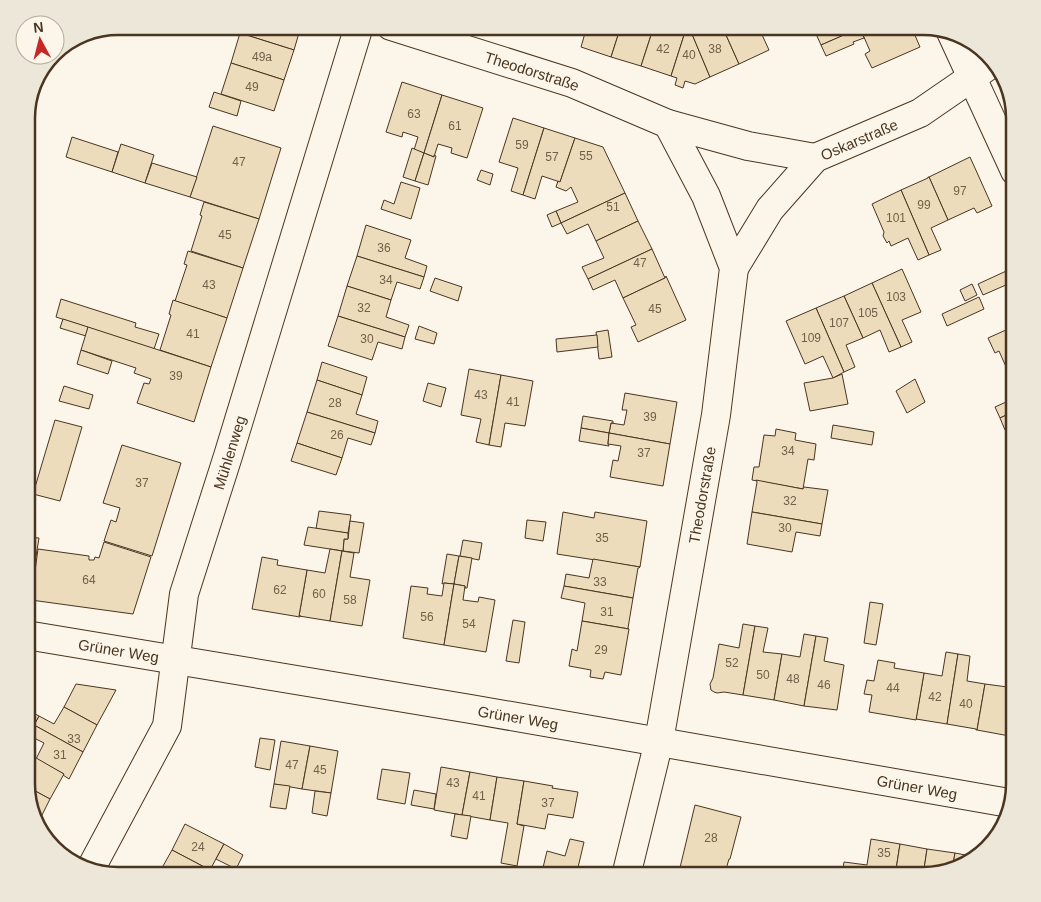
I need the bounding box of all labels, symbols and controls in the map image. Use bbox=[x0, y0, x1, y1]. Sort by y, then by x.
north arrow bbox=[15, 15, 65, 65]
text: N bbox=[32, 19, 44, 36]
house number: 42 bbox=[656, 42, 670, 56]
house number: 38 bbox=[708, 42, 722, 56]
street label: Theodorstraße bbox=[483, 48, 582, 94]
house number: 40 bbox=[682, 48, 696, 62]
house number: 49a bbox=[252, 50, 272, 64]
house number: 49 bbox=[245, 80, 259, 94]
house number: 63 bbox=[407, 107, 421, 121]
street label: Oskarstraße bbox=[818, 115, 900, 163]
house number: 61 bbox=[448, 119, 462, 133]
house number: 59 bbox=[515, 138, 529, 152]
house number: 55 bbox=[579, 149, 593, 163]
house number: 57 bbox=[545, 150, 559, 164]
house number: 47 bbox=[232, 155, 246, 169]
house number: 97 bbox=[953, 184, 967, 198]
house number: 99 bbox=[917, 198, 931, 212]
house number: 51 bbox=[606, 200, 620, 214]
house number: 101 bbox=[886, 211, 906, 225]
house number: 45 bbox=[218, 228, 232, 242]
house number: 36 bbox=[377, 241, 391, 255]
house number: 47 bbox=[633, 256, 647, 270]
house number: 34 bbox=[379, 273, 393, 287]
house number: 43 bbox=[202, 278, 216, 292]
house number: 103 bbox=[886, 290, 906, 304]
house number: 32 bbox=[357, 301, 371, 315]
house number: 45 bbox=[648, 302, 662, 316]
house number: 105 bbox=[858, 306, 878, 320]
house number: 107 bbox=[829, 316, 849, 330]
house number: 41 bbox=[186, 327, 200, 341]
house number: 109 bbox=[801, 331, 821, 345]
house number: 30 bbox=[360, 332, 374, 346]
house number: 39 bbox=[169, 369, 183, 383]
house number: 43 bbox=[474, 388, 488, 402]
house number: 41 bbox=[506, 395, 520, 409]
house number: 28 bbox=[328, 396, 342, 410]
house number: 39 bbox=[643, 410, 657, 424]
street label: Mühlenweg bbox=[209, 413, 248, 492]
house number: 26 bbox=[330, 428, 344, 442]
house number: 34 bbox=[781, 444, 795, 458]
street label: Theodorstraße bbox=[685, 445, 719, 545]
house number: 37 bbox=[637, 446, 651, 460]
house number: 37 bbox=[135, 476, 149, 490]
house number: 32 bbox=[783, 494, 797, 508]
house number: 30 bbox=[778, 521, 792, 535]
house number: 35 bbox=[595, 531, 609, 545]
house number: 64 bbox=[82, 573, 96, 587]
house number: 33 bbox=[593, 575, 607, 589]
house number: 62 bbox=[273, 583, 287, 597]
house number: 60 bbox=[312, 587, 326, 601]
house number: 58 bbox=[343, 593, 357, 607]
house number: 31 bbox=[600, 605, 614, 619]
house number: 56 bbox=[420, 610, 434, 624]
house number: 54 bbox=[462, 617, 476, 631]
street label: Grüner Weg bbox=[77, 635, 160, 665]
house number: 29 bbox=[594, 643, 608, 657]
house number: 52 bbox=[725, 656, 739, 670]
house number: 50 bbox=[756, 668, 770, 682]
house number: 48 bbox=[786, 672, 800, 686]
house number: 46 bbox=[817, 678, 831, 692]
house number: 44 bbox=[886, 681, 900, 695]
house number: 42 bbox=[928, 690, 942, 704]
house number: 40 bbox=[959, 697, 973, 711]
street label: Grüner Weg bbox=[477, 702, 560, 732]
house number: 33 bbox=[67, 732, 81, 746]
house number: 31 bbox=[53, 748, 67, 762]
house number: 47 bbox=[285, 758, 299, 772]
house number: 45 bbox=[313, 763, 327, 777]
street label: Grüner Weg bbox=[876, 771, 959, 802]
house number: 43 bbox=[446, 776, 460, 790]
house number: 41 bbox=[472, 789, 486, 803]
house number: 37 bbox=[541, 796, 555, 810]
house number: 28 bbox=[704, 831, 718, 845]
house number: 24 bbox=[191, 840, 205, 854]
house number: 35 bbox=[877, 846, 891, 860]

